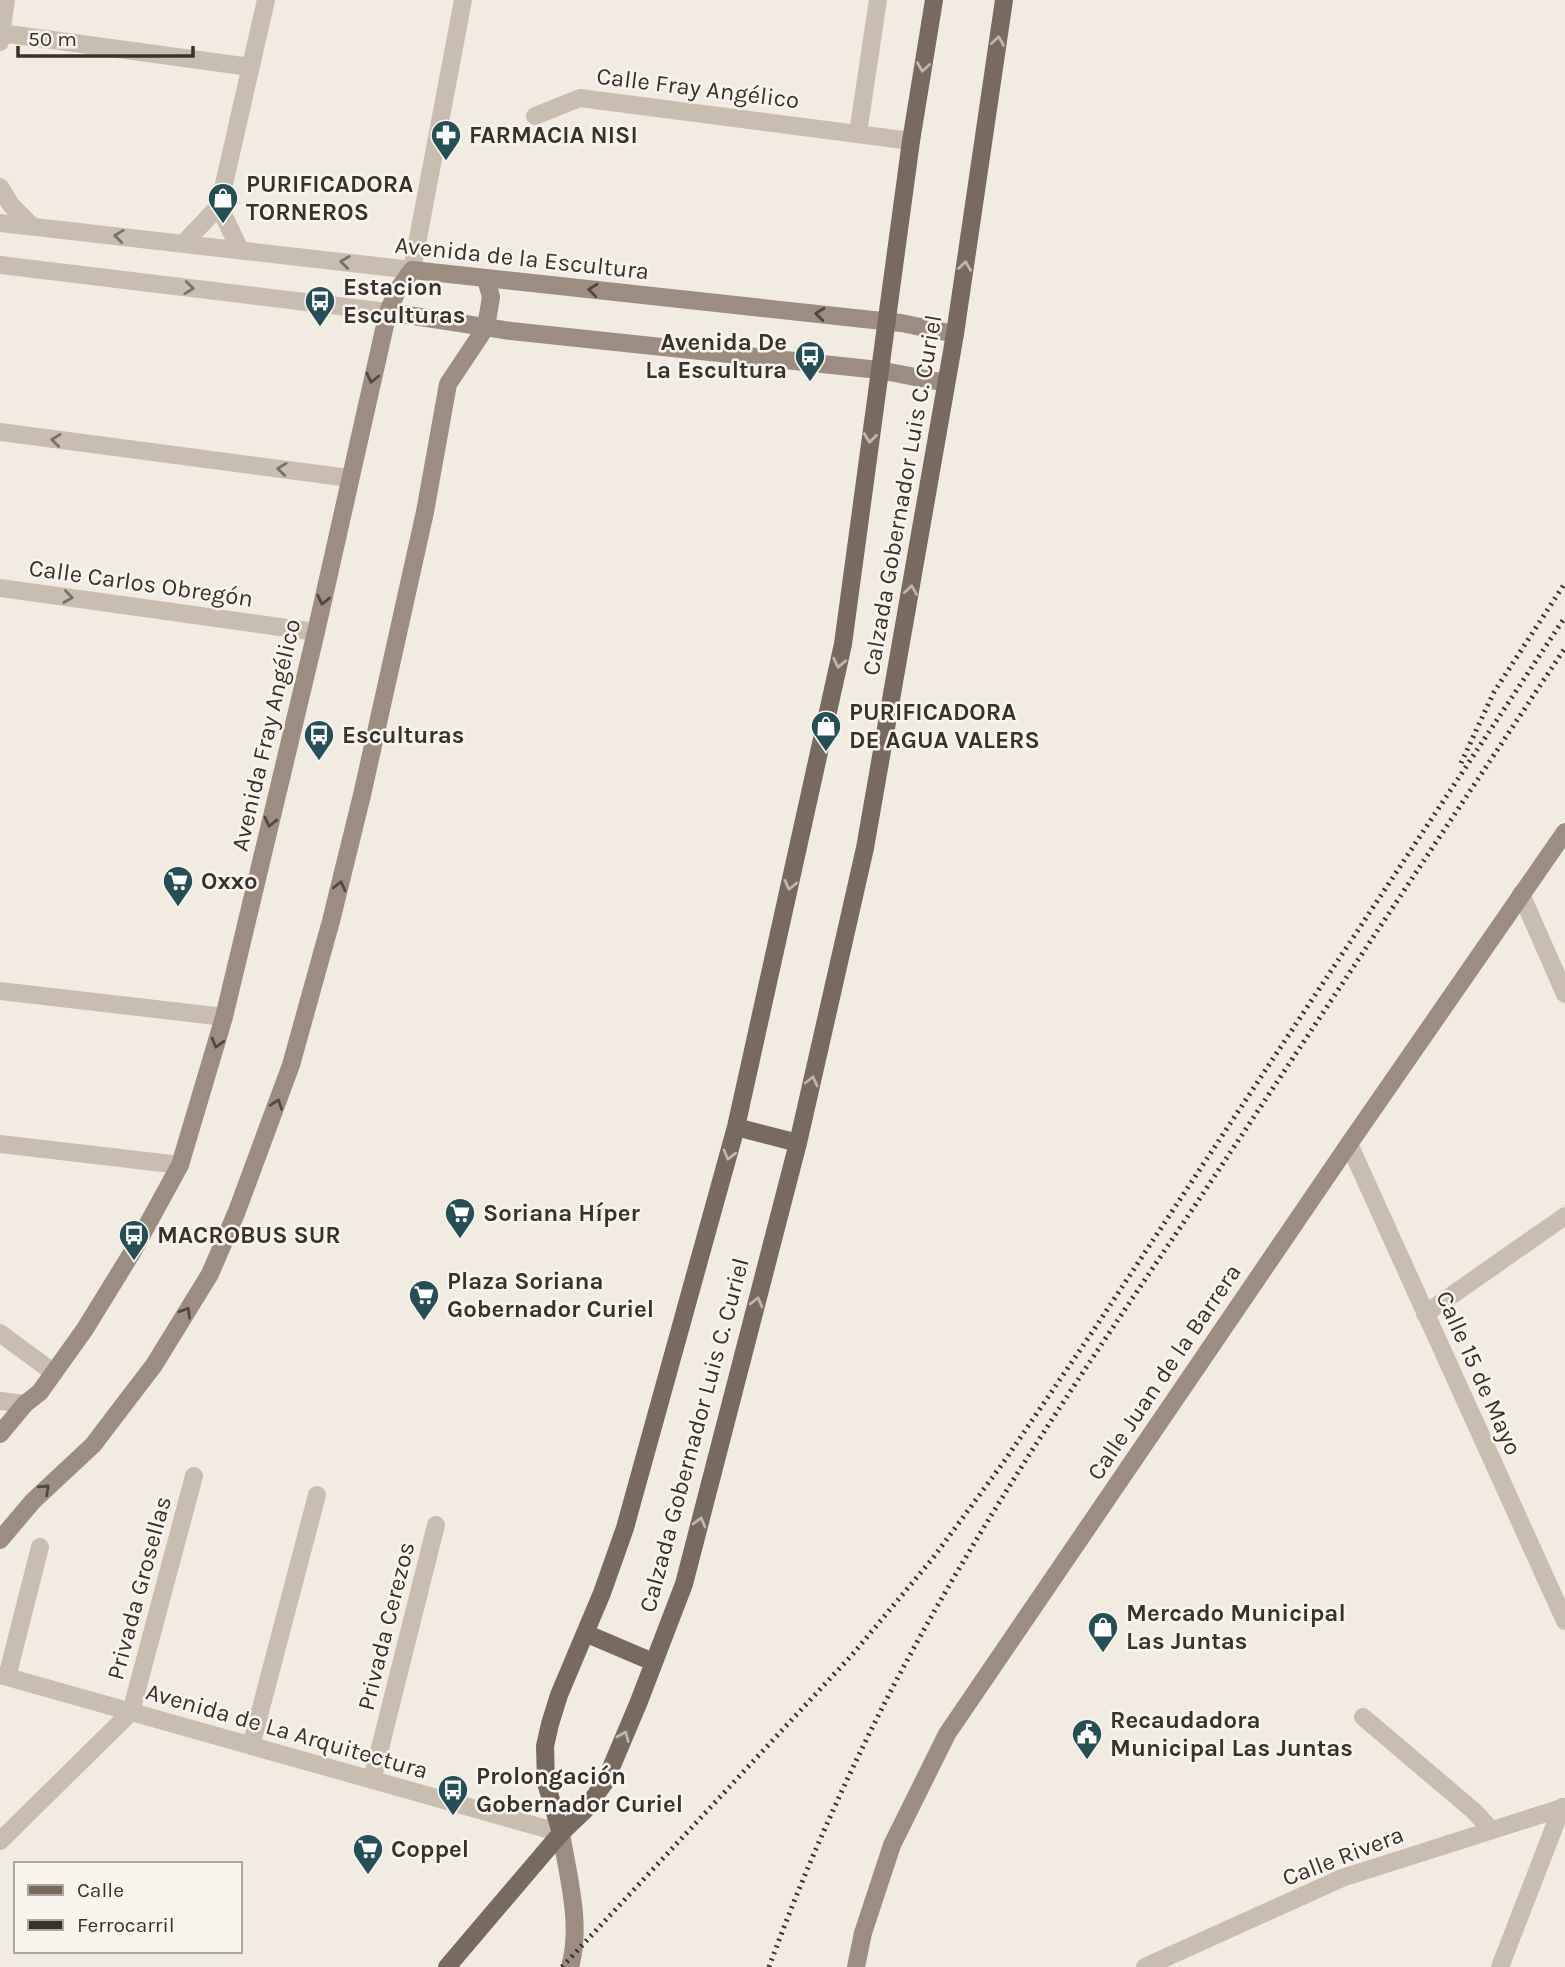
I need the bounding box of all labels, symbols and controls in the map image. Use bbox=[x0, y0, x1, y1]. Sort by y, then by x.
scale bar bbox=[18, 14, 192, 58]
text: 50 m bbox=[28, 27, 77, 51]
one-way arrow bbox=[990, 35, 1005, 47]
one-way arrow bbox=[916, 61, 931, 73]
street label: Calle Fray Angélico bbox=[595, 62, 801, 114]
pharmacy icon: FARMACIA NISI bbox=[429, 118, 463, 162]
place label: FARMACIA NISI bbox=[469, 121, 638, 149]
place label: PURIFICADORA TORNEROS bbox=[246, 170, 413, 226]
shop icon: PURIFICADORA TORNEROS bbox=[206, 181, 240, 225]
one-way arrow bbox=[113, 229, 124, 244]
street label: Avenida de la Escultura bbox=[393, 231, 651, 285]
one-way arrow bbox=[339, 255, 350, 270]
one-way arrow bbox=[957, 261, 972, 272]
place label: Estacion Esculturas bbox=[343, 273, 465, 329]
one-way arrow bbox=[184, 280, 195, 295]
one-way arrow bbox=[588, 283, 599, 298]
bus stop icon: Estacion Esculturas bbox=[303, 284, 337, 328]
one-way arrow bbox=[814, 307, 825, 322]
street label: Calzada Gobernador Luis C. Curiel bbox=[856, 313, 948, 677]
place label: Avenida De La Escultura bbox=[645, 328, 787, 384]
bus stop icon: Avenida De La Escultura bbox=[793, 339, 827, 383]
one-way arrow bbox=[366, 372, 381, 384]
one-way arrow bbox=[50, 432, 62, 447]
one-way arrow bbox=[862, 432, 877, 444]
one-way arrow bbox=[276, 462, 287, 477]
street label: Calle Carlos Obregón bbox=[27, 553, 255, 613]
one-way arrow bbox=[903, 584, 918, 596]
one-way arrow bbox=[62, 590, 73, 605]
one-way arrow bbox=[316, 594, 331, 606]
street label: Avenida Fray Angélico bbox=[226, 616, 306, 854]
one-way arrow bbox=[832, 657, 847, 669]
place label: PURIFICADORA DE AGUA VALERS bbox=[849, 698, 1040, 754]
shop icon: PURIFICADORA DE AGUA VALERS bbox=[809, 709, 843, 753]
bus stop icon: Esculturas bbox=[302, 718, 336, 762]
place label: Esculturas bbox=[342, 721, 464, 749]
one-way arrow bbox=[264, 816, 278, 828]
supermarket icon: Oxxo bbox=[161, 864, 195, 908]
place label: Oxxo bbox=[201, 867, 258, 895]
one-way arrow bbox=[783, 879, 798, 891]
one-way arrow bbox=[332, 880, 346, 892]
one-way arrow bbox=[211, 1037, 225, 1049]
one-way arrow bbox=[804, 1075, 818, 1087]
one-way arrow bbox=[269, 1099, 283, 1111]
one-way arrow bbox=[722, 1149, 737, 1161]
supermarket icon: Soriana Híper bbox=[443, 1196, 477, 1240]
place label: Soriana Híper bbox=[483, 1199, 640, 1227]
bus stop icon: MACROBUS SUR bbox=[117, 1218, 151, 1262]
place label: MACROBUS SUR bbox=[157, 1221, 341, 1249]
street label: Calzada Gobernador Luis C. Curiel bbox=[633, 1255, 755, 1615]
street label: Calle Juan de la Barrera bbox=[1081, 1259, 1247, 1485]
place label: Plaza Soriana Gobernador Curiel bbox=[447, 1267, 654, 1323]
supermarket icon: Plaza Soriana Gobernador Curiel bbox=[407, 1278, 441, 1322]
street label: Calle 15 de Mayo bbox=[1430, 1287, 1528, 1459]
one-way arrow bbox=[749, 1296, 763, 1308]
one-way arrow bbox=[178, 1307, 191, 1320]
one-way arrow bbox=[37, 1485, 50, 1498]
street label: Privada Grosellas bbox=[101, 1493, 177, 1683]
one-way arrow bbox=[692, 1516, 706, 1528]
street label: Privada Cerezos bbox=[352, 1539, 420, 1713]
place label: Mercado Municipal Las Juntas bbox=[1126, 1599, 1346, 1655]
shop icon: Mercado Municipal Las Juntas bbox=[1086, 1610, 1120, 1654]
street label: Avenida de La Arquitectura bbox=[143, 1677, 431, 1785]
place label: Recaudadora Municipal Las Juntas bbox=[1110, 1706, 1353, 1762]
public building icon: Recaudadora Municipal Las Juntas bbox=[1070, 1717, 1104, 1761]
one-way arrow bbox=[616, 1731, 630, 1744]
place label: Prolongación Gobernador Curiel bbox=[476, 1762, 683, 1818]
bus stop icon: Prolongación Gobernador Curiel bbox=[436, 1773, 470, 1817]
street label: Calle Rivera bbox=[1278, 1820, 1408, 1892]
supermarket icon: Coppel bbox=[351, 1832, 385, 1876]
place label: Coppel bbox=[391, 1835, 469, 1863]
legend bbox=[14, 1862, 242, 1953]
text: Calle bbox=[77, 1878, 124, 1902]
text: Ferrocarril bbox=[77, 1913, 175, 1937]

